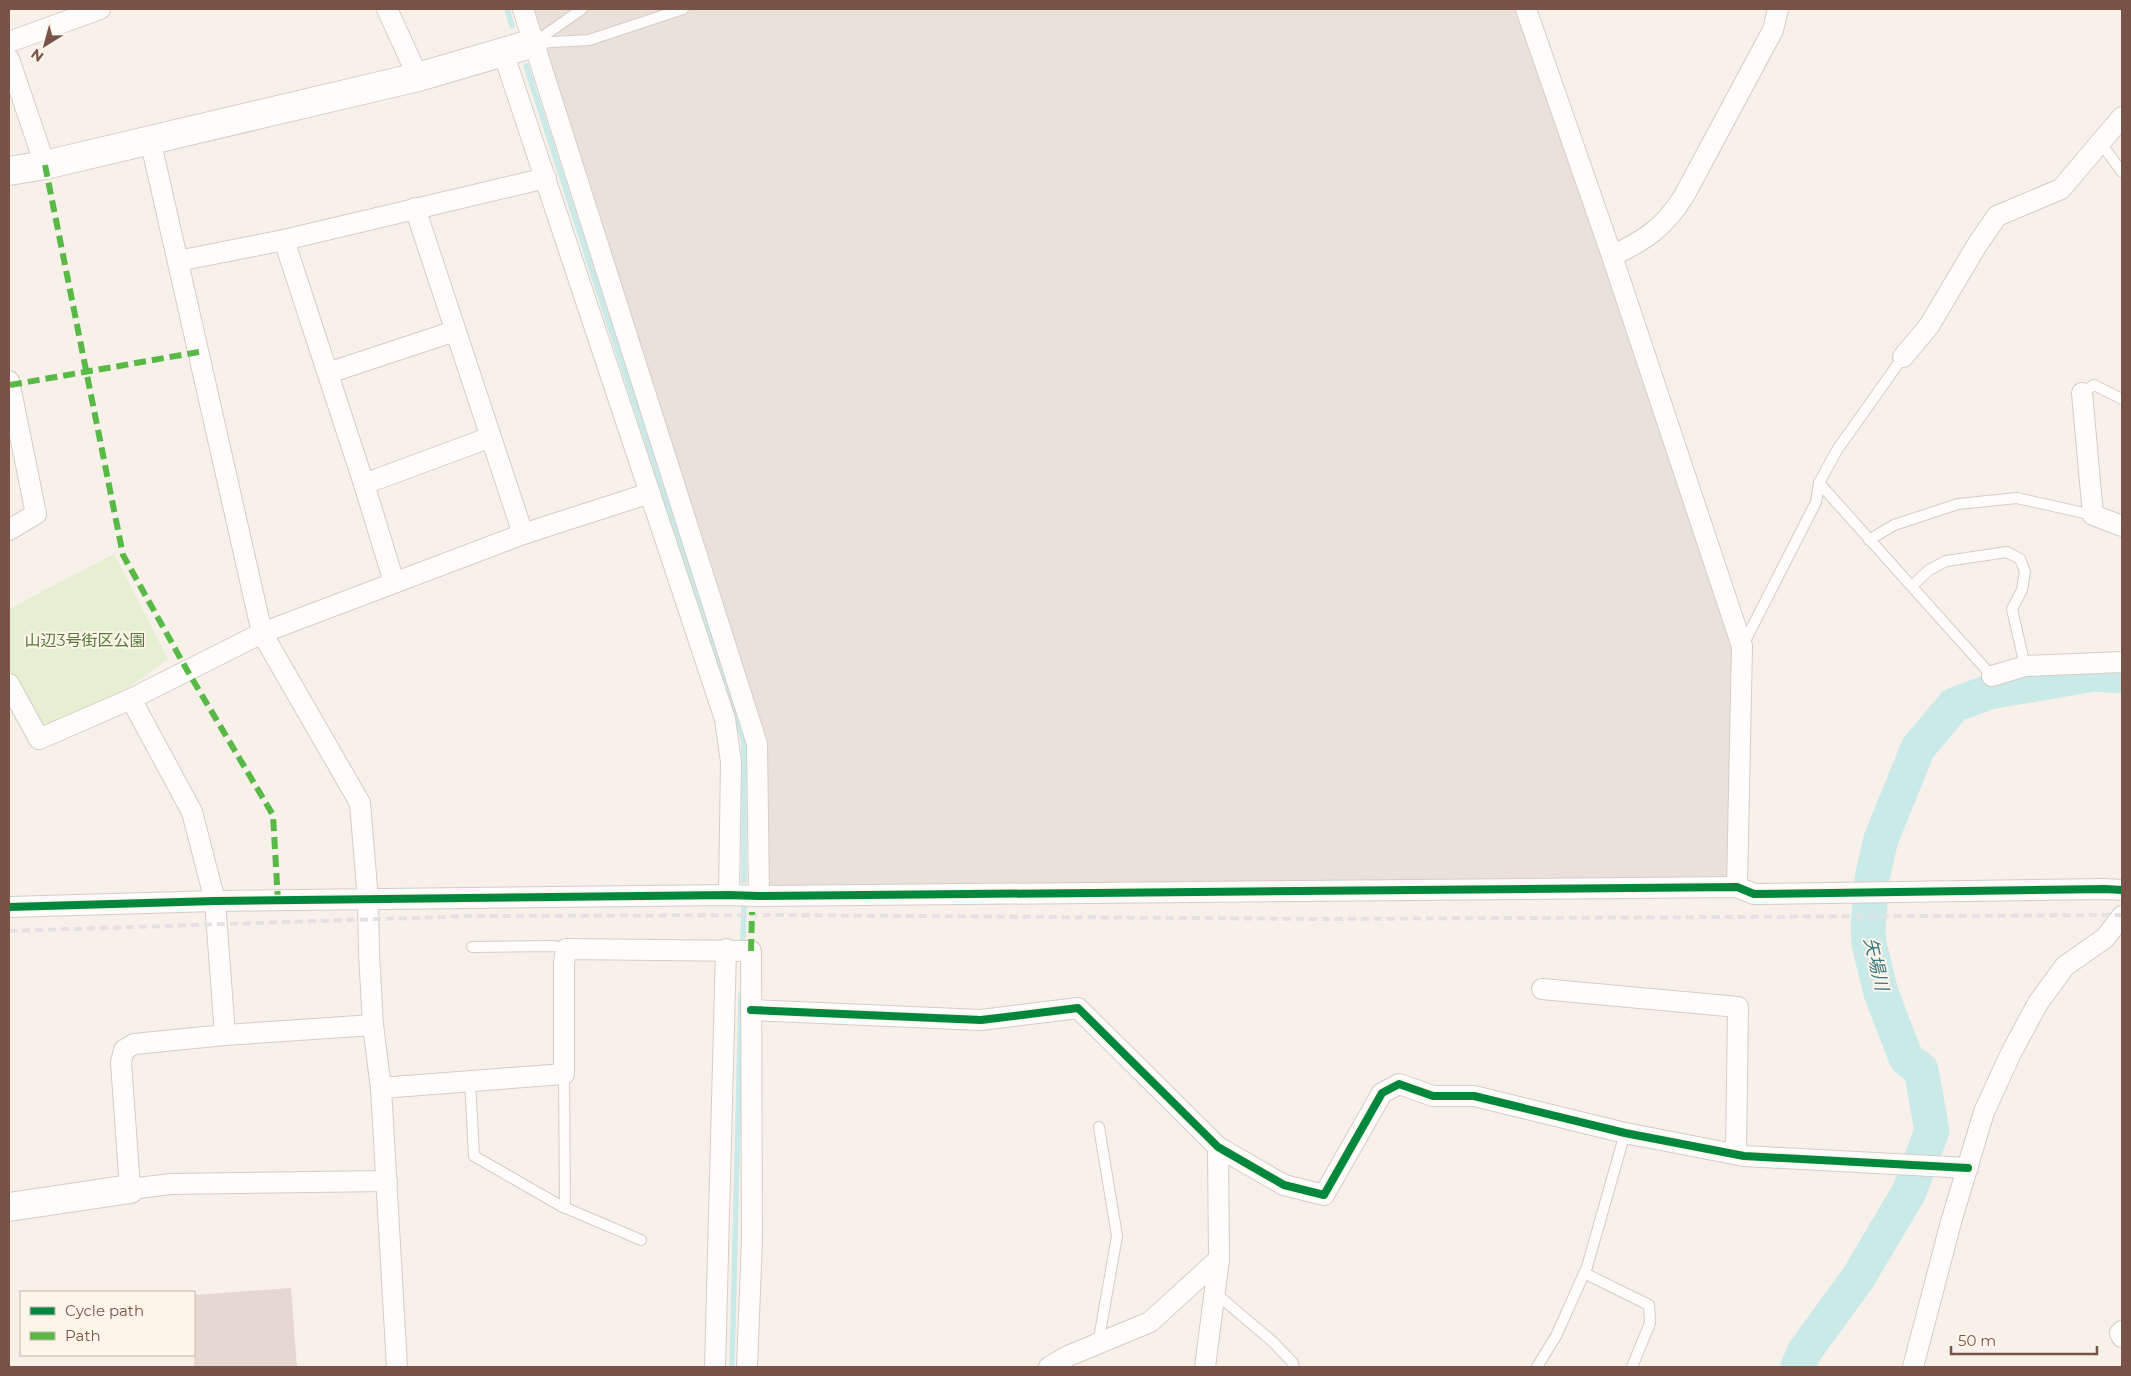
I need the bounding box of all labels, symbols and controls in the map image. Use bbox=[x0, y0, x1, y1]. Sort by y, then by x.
north arrow bbox=[20, 20, 70, 70]
text: N bbox=[27, 45, 47, 66]
park label: 山辺3号街区公園 bbox=[24, 631, 146, 650]
water label: 矢場川 bbox=[1859, 935, 1893, 995]
legend bbox=[20, 1291, 195, 1356]
text: Cycle path bbox=[65, 1301, 144, 1320]
scale bar bbox=[1951, 1324, 2097, 1356]
text: Path bbox=[65, 1326, 101, 1345]
text: 50 m bbox=[1958, 1331, 1996, 1350]

